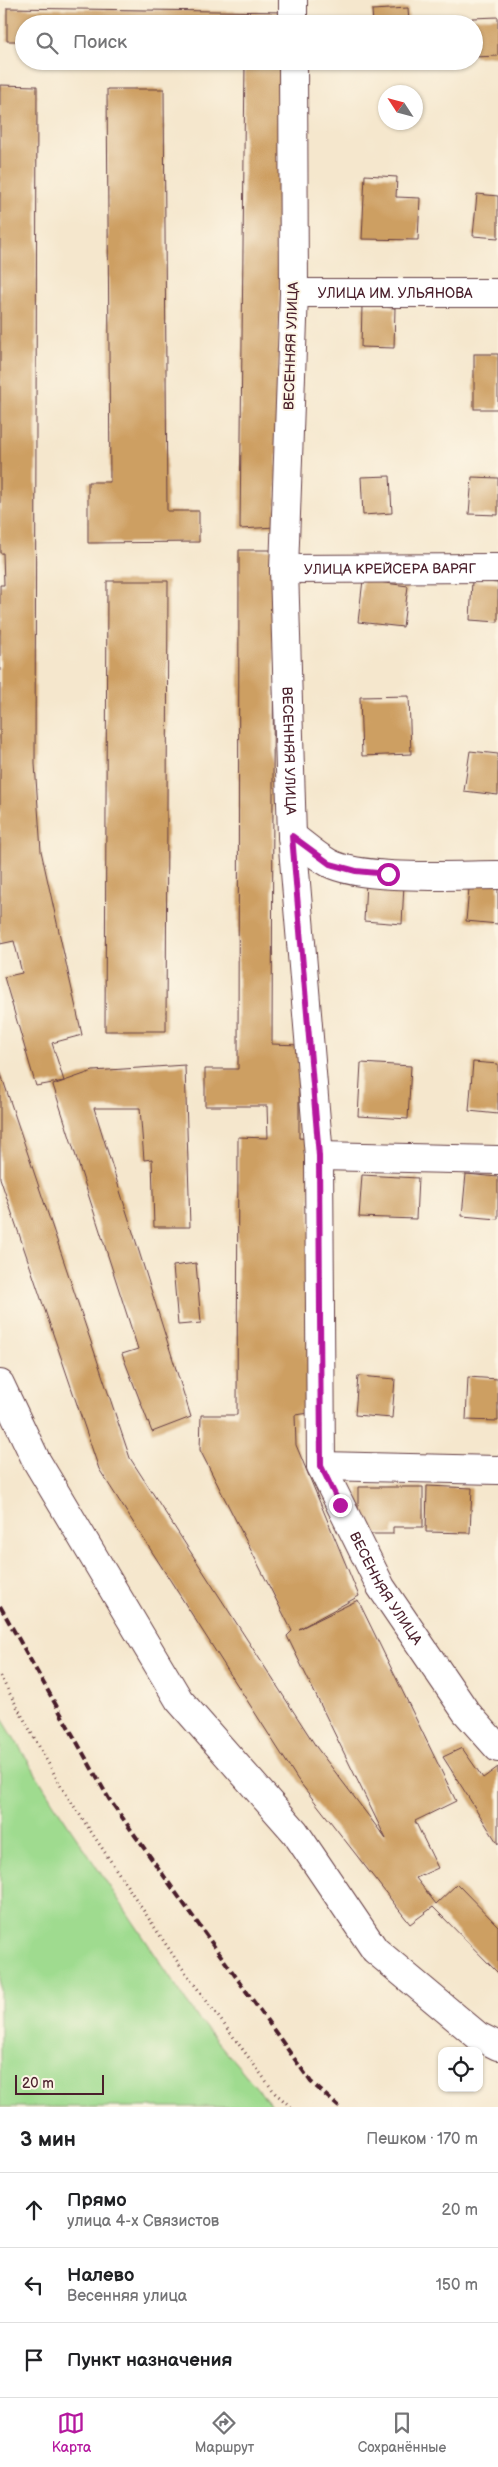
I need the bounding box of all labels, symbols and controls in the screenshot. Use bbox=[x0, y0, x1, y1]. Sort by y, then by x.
search box bbox=[15, 15, 483, 70]
icon: search bbox=[33, 29, 61, 57]
text: Поиск bbox=[73, 31, 127, 54]
north arrow bbox=[378, 85, 423, 130]
street label: ВЕСЕННЯЯ УЛИЦА bbox=[280, 281, 302, 410]
street label: УЛИЦА ИМ. УЛЬЯНОВА bbox=[317, 285, 473, 302]
street label: УЛИЦА КРЕЙСЕРА ВАРЯГ bbox=[304, 560, 476, 577]
street label: ВЕСЕННЯЯ УЛИЦА bbox=[279, 686, 300, 816]
route start bbox=[377, 863, 400, 886]
route end bbox=[329, 1494, 352, 1517]
street label: ВЕСЕННЯЯ УЛИЦА bbox=[346, 1529, 426, 1648]
map controls bbox=[438, 2047, 483, 2092]
button: locate bbox=[438, 2047, 483, 2092]
scale bar bbox=[15, 2072, 104, 2095]
text: 20 m bbox=[22, 2075, 54, 2092]
text: 3 мин bbox=[20, 2127, 76, 2152]
text: Пешком · 170 m bbox=[366, 2130, 478, 2149]
text: Прямо bbox=[67, 2189, 127, 2212]
icon: ahead bbox=[20, 2196, 48, 2224]
text: 20 m bbox=[442, 2201, 478, 2220]
text: улица 4-х Связистов bbox=[67, 2212, 219, 2231]
text: Налево bbox=[67, 2264, 134, 2287]
icon: left bbox=[20, 2271, 48, 2299]
text: 150 m bbox=[436, 2276, 478, 2295]
text: Весенняя улица bbox=[67, 2287, 187, 2306]
icon: arrive bbox=[20, 2346, 48, 2374]
text: Пункт назначения bbox=[67, 2349, 232, 2372]
tab: Карта bbox=[52, 2409, 91, 2456]
tab: Маршрут bbox=[195, 2409, 254, 2456]
tab: Сохранённые bbox=[358, 2409, 446, 2456]

